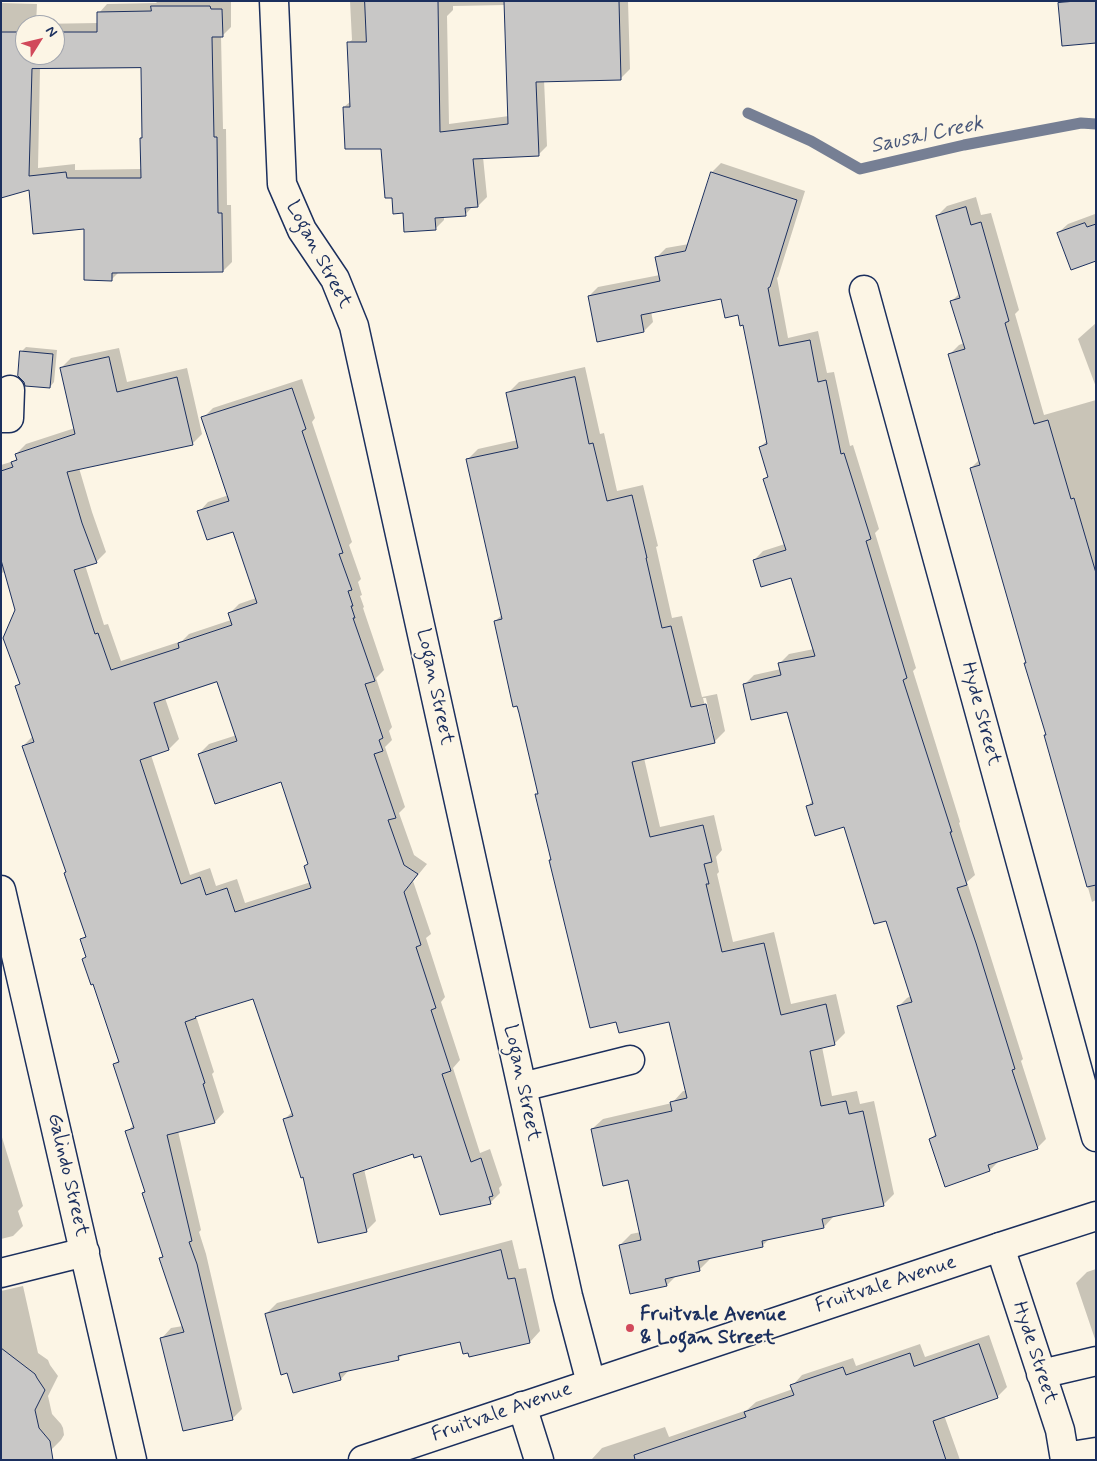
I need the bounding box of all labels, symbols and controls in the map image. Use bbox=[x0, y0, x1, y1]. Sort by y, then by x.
north arrow bbox=[15, 15, 65, 65]
text: N bbox=[41, 23, 61, 41]
water label: Sausal Creek bbox=[868, 112, 986, 160]
street label: Logan Street bbox=[280, 197, 356, 313]
street label: Logan Street bbox=[410, 627, 458, 747]
street label: Hyde Street bbox=[955, 660, 1005, 768]
street label: Logan Street bbox=[497, 1023, 545, 1143]
street label: Galindo Street bbox=[41, 1111, 93, 1239]
street label: Fruitvale Avenue bbox=[813, 1251, 959, 1319]
street label: Hyde Street bbox=[1006, 1299, 1062, 1407]
place label: Fruitvale Avenue & Logan Street bbox=[640, 1304, 787, 1351]
marker: Fruitvale Avenue & Logan Street bbox=[624, 1322, 636, 1334]
street label: Fruitvale Avenue bbox=[429, 1378, 575, 1448]

